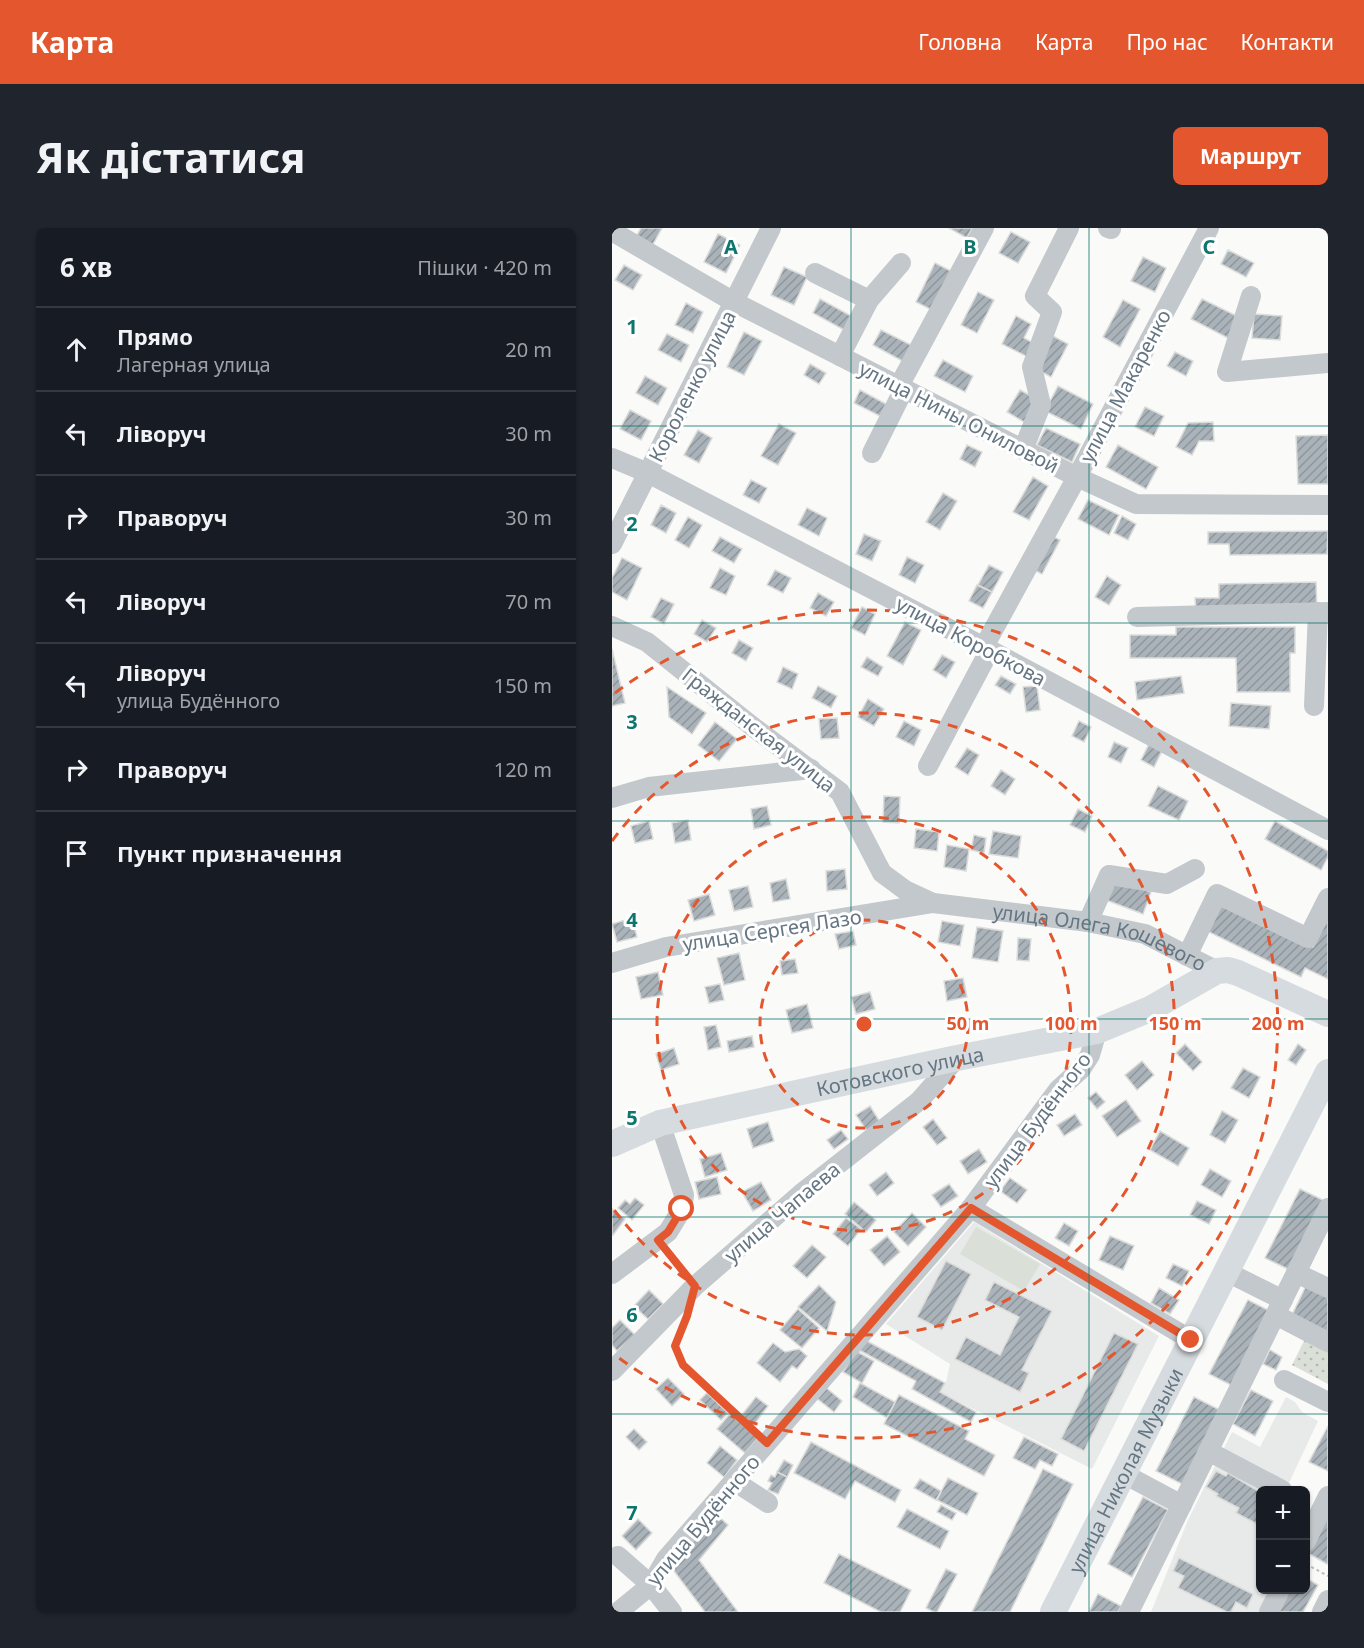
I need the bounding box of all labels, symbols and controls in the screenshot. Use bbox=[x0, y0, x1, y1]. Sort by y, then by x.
text: Карта bbox=[30, 23, 114, 61]
text: Головна bbox=[918, 28, 1002, 56]
text: Карта bbox=[1035, 28, 1093, 56]
text: Про нас bbox=[1126, 28, 1208, 56]
text: Контакти bbox=[1241, 28, 1334, 56]
button: Маршрут bbox=[1173, 127, 1328, 185]
text: Як дістатися bbox=[36, 128, 305, 185]
text: A bbox=[724, 233, 738, 260]
text: B bbox=[963, 233, 977, 260]
text: C bbox=[1203, 233, 1216, 260]
text: 6 хв bbox=[60, 249, 112, 285]
text: Пішки · 420 m bbox=[417, 254, 552, 281]
street label: Короленко улица bbox=[642, 305, 742, 467]
street label: улица Макаренко bbox=[1073, 305, 1177, 467]
text: 1 bbox=[626, 313, 638, 340]
text: Прямо bbox=[117, 321, 193, 351]
icon: ahead bbox=[60, 333, 93, 366]
text: 20 m bbox=[505, 336, 552, 363]
text: Лагерная улица bbox=[117, 351, 271, 378]
street label: улица Нины Ониловой bbox=[854, 355, 1064, 479]
icon: left bbox=[60, 417, 93, 450]
text: Ліворуч bbox=[117, 418, 207, 448]
text: 30 m bbox=[505, 420, 552, 447]
icon: right bbox=[60, 501, 93, 534]
text: Праворуч bbox=[117, 502, 228, 532]
text: 30 m bbox=[505, 504, 552, 531]
text: 2 bbox=[626, 510, 638, 537]
icon: left bbox=[60, 585, 93, 618]
text: Ліворуч bbox=[117, 586, 207, 616]
text: 70 m bbox=[505, 588, 552, 615]
street label: улица Коробкова bbox=[891, 590, 1051, 692]
text: Ліворуч bbox=[117, 657, 207, 687]
street label: Гражданская улица bbox=[677, 662, 841, 798]
icon: left bbox=[60, 669, 93, 702]
text: 150 m bbox=[494, 672, 552, 699]
text: улица Будённого bbox=[117, 687, 280, 714]
text: 3 bbox=[626, 708, 638, 735]
icon: right bbox=[60, 753, 93, 786]
text: Праворуч bbox=[117, 754, 228, 784]
text: 120 m bbox=[494, 756, 552, 783]
icon: arrive bbox=[60, 837, 93, 870]
text: Пункт призначення bbox=[117, 838, 342, 868]
street label: улица Олега Кошевого bbox=[991, 897, 1211, 977]
street label: улица Сергея Лазо bbox=[681, 903, 863, 957]
text: 4 bbox=[626, 906, 638, 933]
text: 50 m bbox=[947, 1011, 989, 1035]
text: 100 m bbox=[1044, 1011, 1098, 1035]
text: 150 m bbox=[1148, 1011, 1202, 1035]
text: 200 m bbox=[1251, 1011, 1305, 1035]
centre of rings bbox=[854, 1014, 874, 1034]
street label: Котовского улица bbox=[814, 1040, 986, 1102]
street label: улица Будённого bbox=[977, 1047, 1097, 1193]
text: 5 bbox=[626, 1104, 638, 1131]
street label: улица Чапаева bbox=[718, 1156, 846, 1268]
route start bbox=[668, 1195, 694, 1221]
text: 6 bbox=[626, 1301, 638, 1328]
route end bbox=[1177, 1326, 1203, 1352]
street label: улица Николая Музыки bbox=[1062, 1363, 1189, 1578]
street label: улица Будённого bbox=[640, 1449, 766, 1591]
map controls bbox=[1256, 1486, 1310, 1594]
button: + bbox=[1256, 1486, 1310, 1540]
text: 7 bbox=[626, 1499, 638, 1526]
button: − bbox=[1256, 1540, 1310, 1594]

